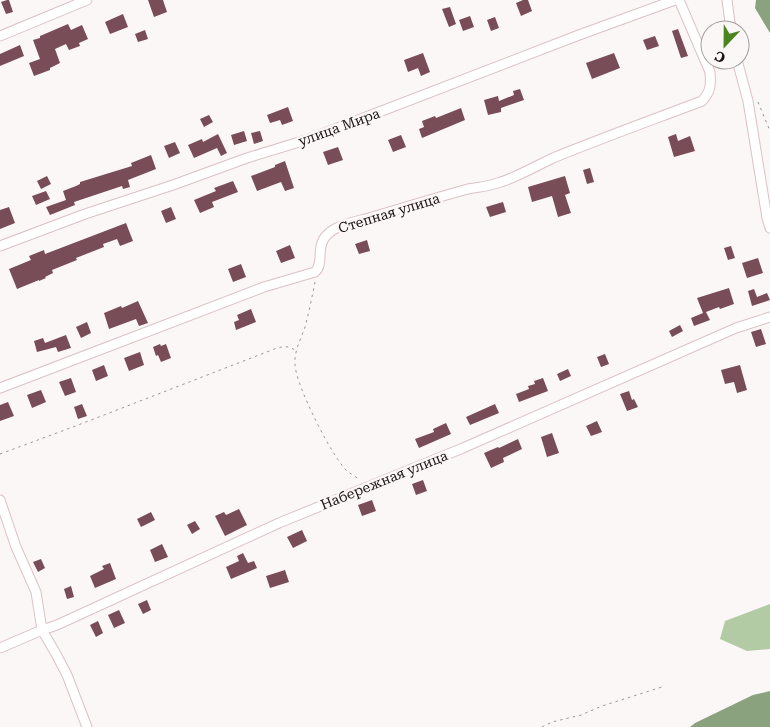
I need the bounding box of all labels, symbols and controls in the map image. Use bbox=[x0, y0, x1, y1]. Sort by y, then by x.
north arrow bbox=[700, 20, 750, 70]
text: С bbox=[712, 48, 728, 66]
street label: улица Мира bbox=[296, 105, 382, 149]
street label: Степная улица bbox=[336, 190, 442, 236]
street label: Набережная улица bbox=[318, 447, 450, 513]

